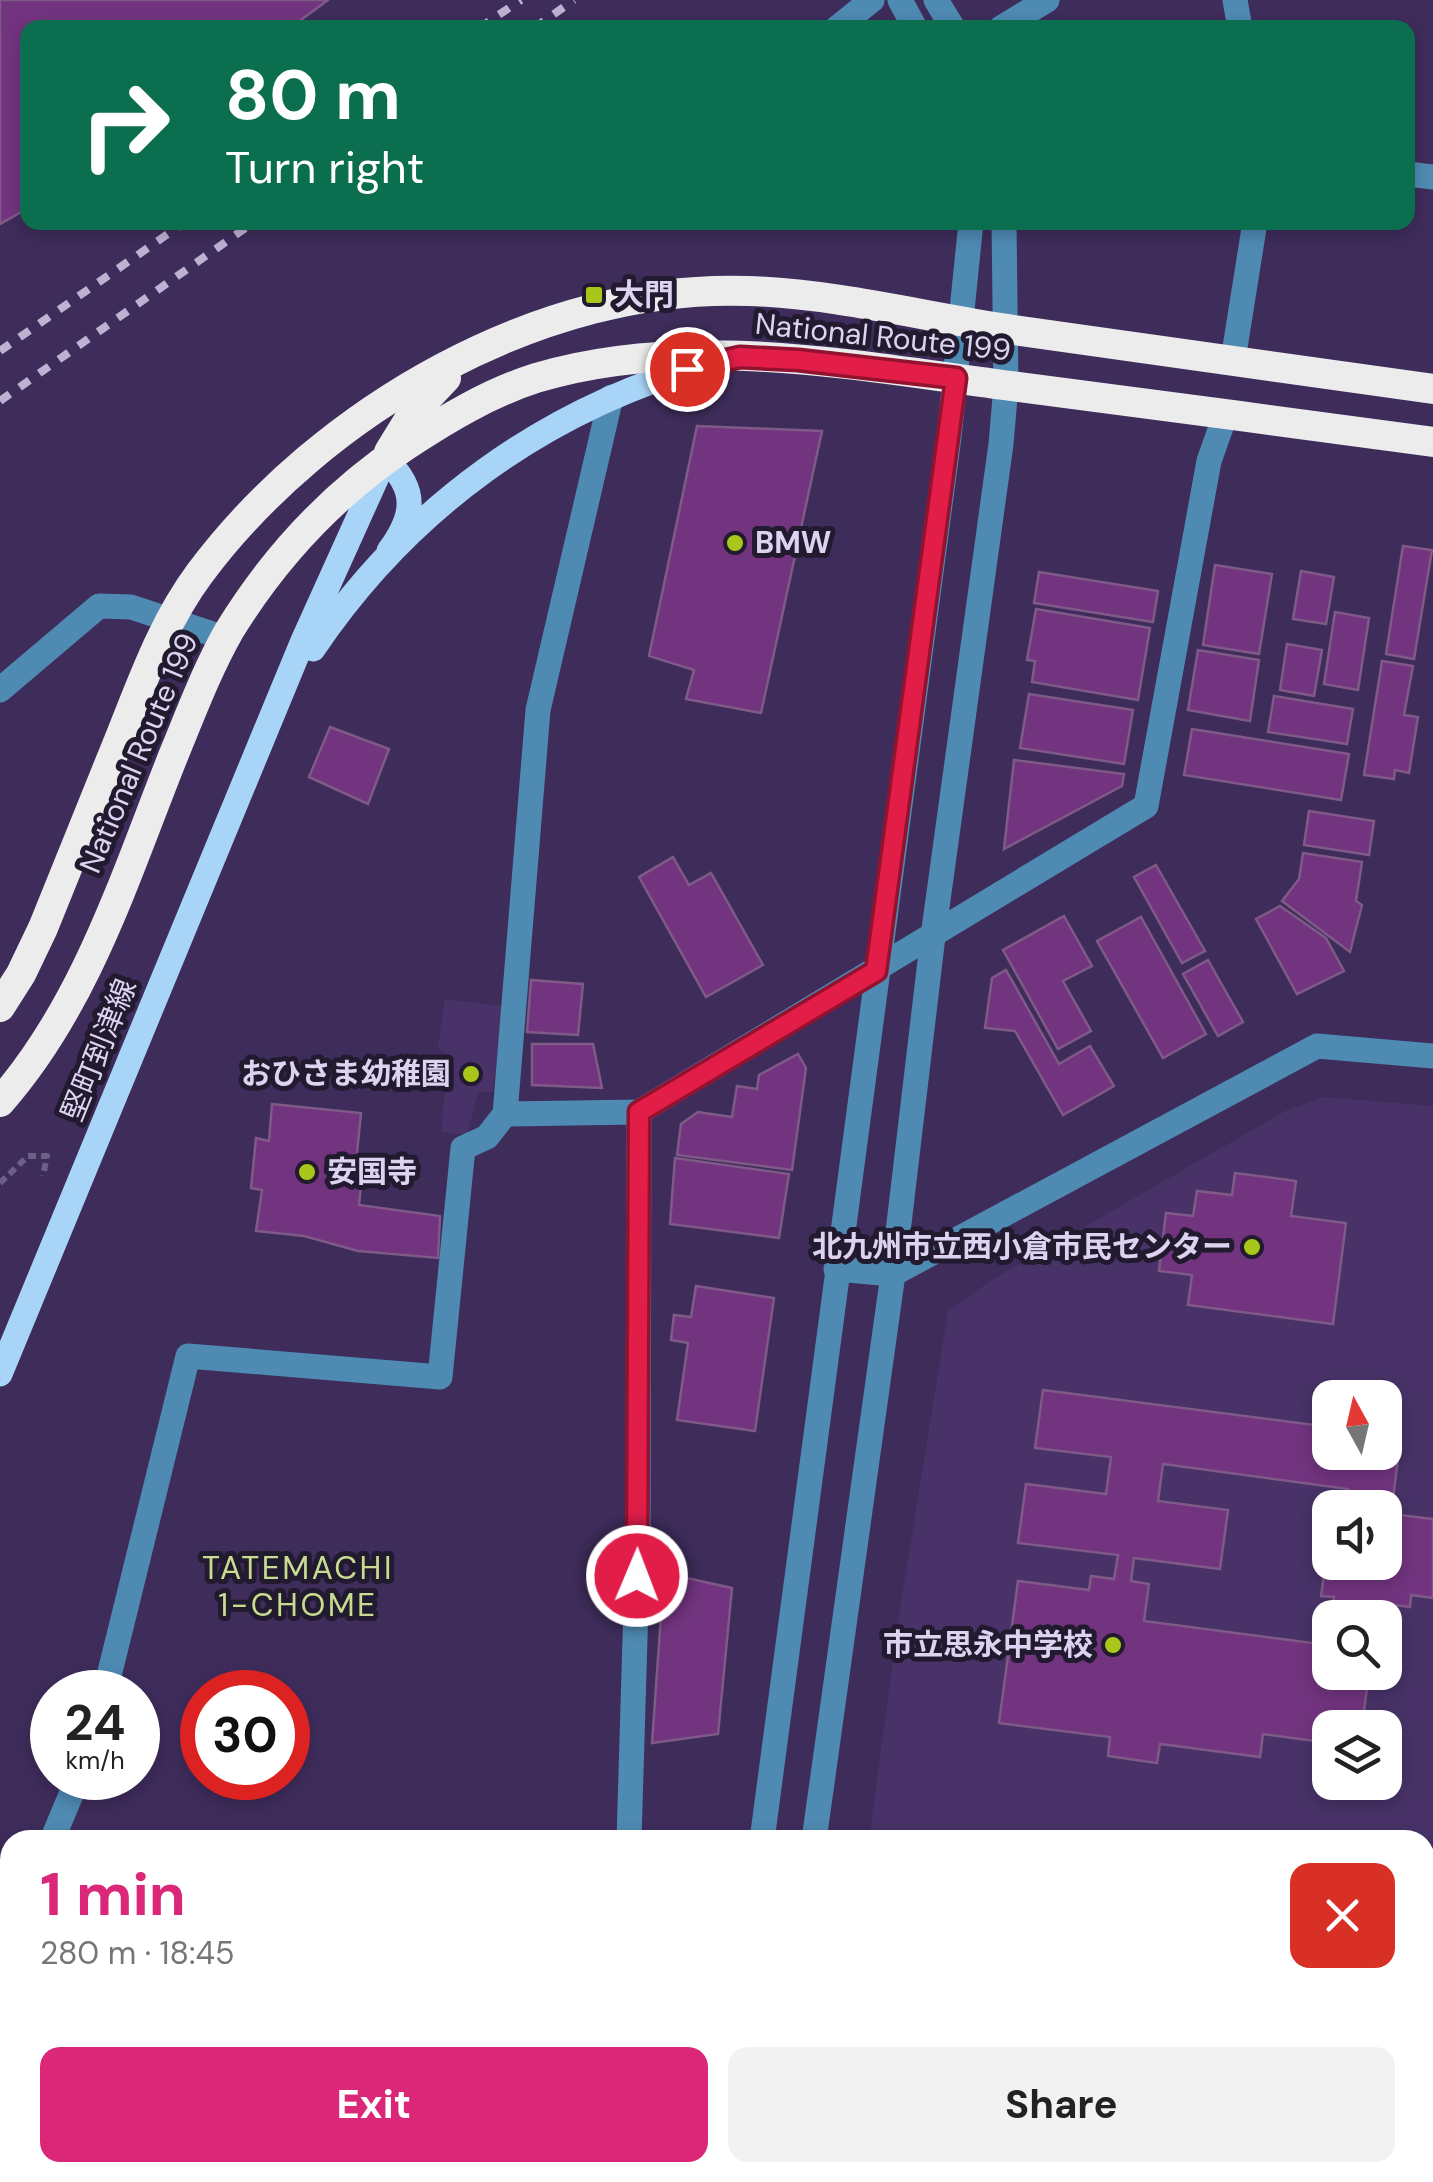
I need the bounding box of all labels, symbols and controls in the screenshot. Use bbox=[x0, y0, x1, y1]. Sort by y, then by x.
text: 80 m bbox=[225, 50, 401, 141]
icon: right bbox=[60, 60, 190, 190]
text: Turn right bbox=[225, 138, 424, 197]
place label: 大門 bbox=[614, 275, 674, 314]
marker: 大門 bbox=[583, 284, 605, 306]
street label: National Route 199 bbox=[753, 304, 1013, 369]
pin bbox=[645, 327, 730, 412]
icon: arrive bbox=[660, 342, 715, 397]
place label: BMW bbox=[755, 523, 831, 562]
marker: BMW bbox=[724, 532, 746, 554]
street label: National Route 199 bbox=[70, 627, 207, 879]
street label: 堅町到津線 bbox=[52, 973, 145, 1127]
place label: おひさま幼稚園 bbox=[241, 1054, 451, 1093]
marker: おひさま幼稚園 bbox=[460, 1063, 482, 1085]
place label: 安国寺 bbox=[327, 1152, 417, 1191]
marker: 安国寺 bbox=[296, 1161, 318, 1183]
place label: 北九州市立西小倉市民センター bbox=[812, 1227, 1232, 1266]
marker: 北九州市立西小倉市民センター bbox=[1241, 1236, 1263, 1258]
north arrow bbox=[1312, 1380, 1402, 1470]
map controls bbox=[1312, 1380, 1402, 1800]
button: sound bbox=[1312, 1490, 1402, 1580]
position arrow bbox=[585, 1524, 689, 1628]
district label: TATEMACHI 1-CHOME bbox=[202, 1547, 394, 1626]
button: search bbox=[1312, 1600, 1402, 1690]
place label: 市立思永中学校 bbox=[883, 1625, 1093, 1664]
marker: 市立思永中学校 bbox=[1102, 1634, 1124, 1656]
speed limit sign: 30 bbox=[180, 1670, 310, 1800]
text: 24 bbox=[65, 1690, 126, 1756]
button: layers bbox=[1312, 1710, 1402, 1800]
text: km/h bbox=[65, 1744, 125, 1777]
text: 1 min bbox=[40, 1855, 186, 1934]
button: close bbox=[1290, 1863, 1395, 1968]
text: 280 m · 18:45 bbox=[40, 1932, 234, 1974]
button: Exit bbox=[40, 2047, 708, 2162]
button: Share bbox=[728, 2047, 1395, 2162]

